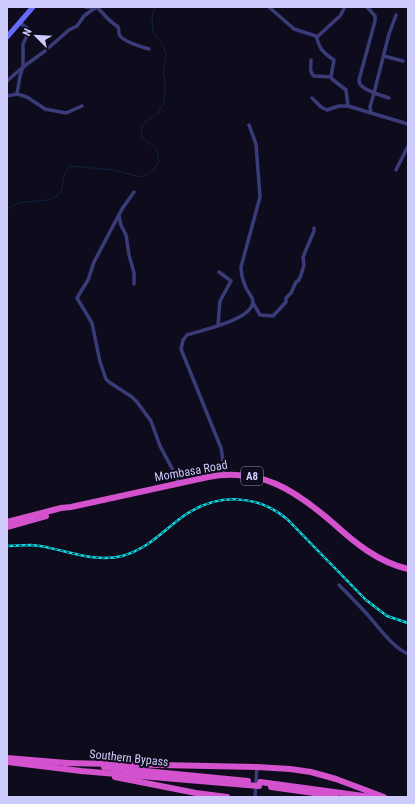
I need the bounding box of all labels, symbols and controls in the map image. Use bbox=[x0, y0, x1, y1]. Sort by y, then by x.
north arrow bbox=[16, 16, 56, 56]
text: N bbox=[20, 26, 35, 38]
street label: Mombasa Road bbox=[153, 458, 229, 484]
road number: A8 bbox=[241, 467, 263, 485]
street label: Southern Bypass bbox=[89, 747, 169, 769]

